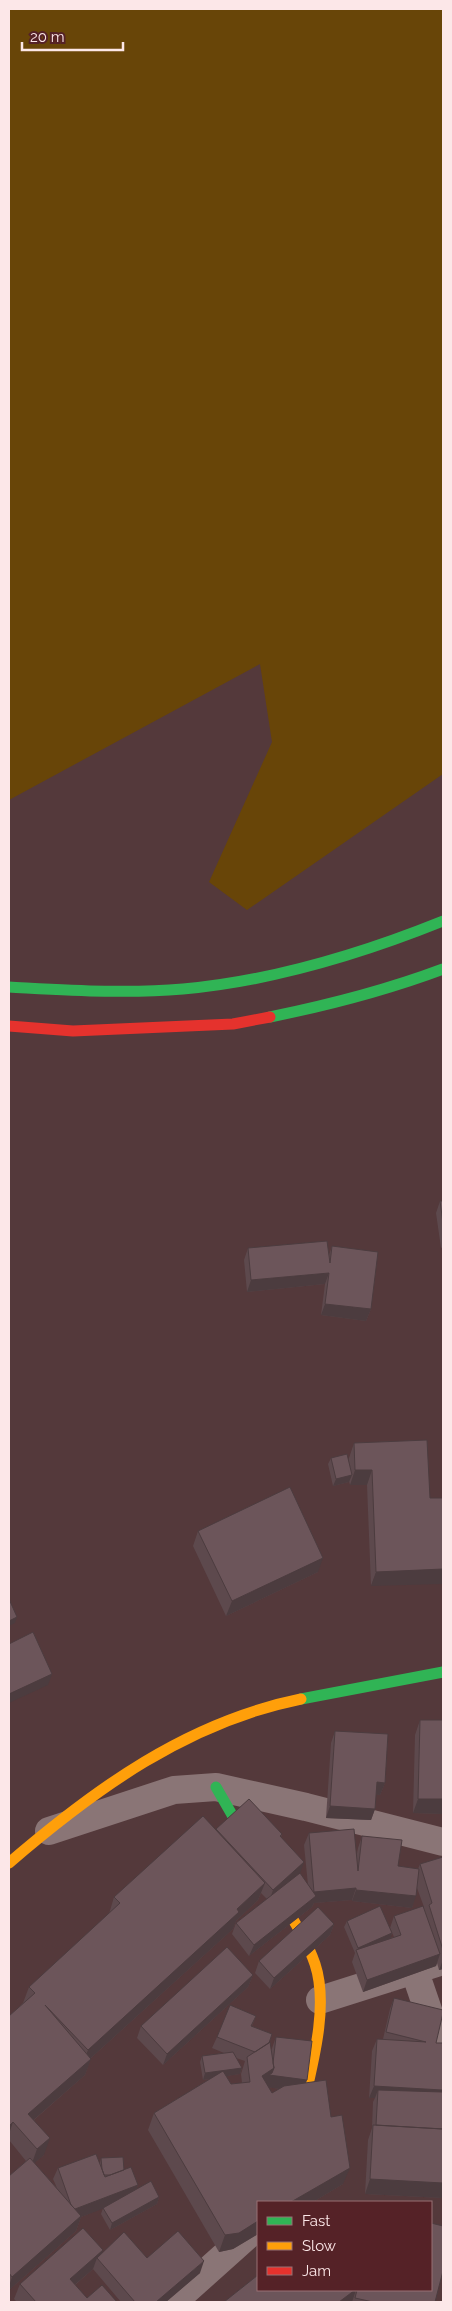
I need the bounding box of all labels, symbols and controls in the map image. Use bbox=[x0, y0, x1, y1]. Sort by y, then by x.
scale bar bbox=[22, 20, 124, 52]
text: 20 m bbox=[30, 28, 65, 46]
legend bbox=[257, 2201, 432, 2291]
text: Fast bbox=[302, 2212, 330, 2230]
text: Slow bbox=[302, 2237, 336, 2255]
text: Jam bbox=[302, 2262, 331, 2280]

